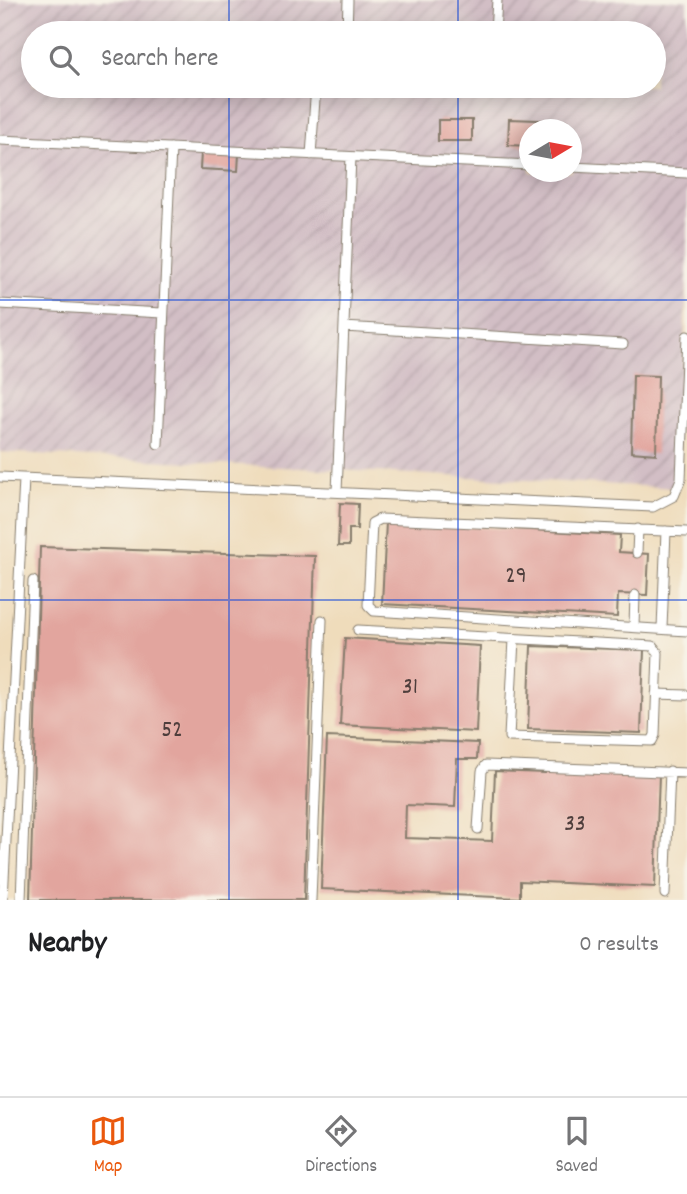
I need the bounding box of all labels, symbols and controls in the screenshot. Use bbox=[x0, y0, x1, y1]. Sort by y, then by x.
search box bbox=[21, 21, 666, 98]
icon: search bbox=[45, 41, 83, 79]
text: Search here bbox=[101, 41, 219, 78]
north arrow bbox=[519, 119, 582, 182]
house number: 29 bbox=[505, 560, 527, 594]
house number: 31 bbox=[402, 671, 418, 705]
house number: 52 bbox=[161, 714, 183, 748]
house number: 33 bbox=[564, 808, 586, 842]
text: Nearby bbox=[28, 924, 106, 967]
text: 0 results bbox=[579, 929, 659, 962]
tab: Map bbox=[89, 1112, 127, 1181]
tab: Directions bbox=[305, 1112, 377, 1181]
tab: Saved bbox=[555, 1112, 598, 1181]

